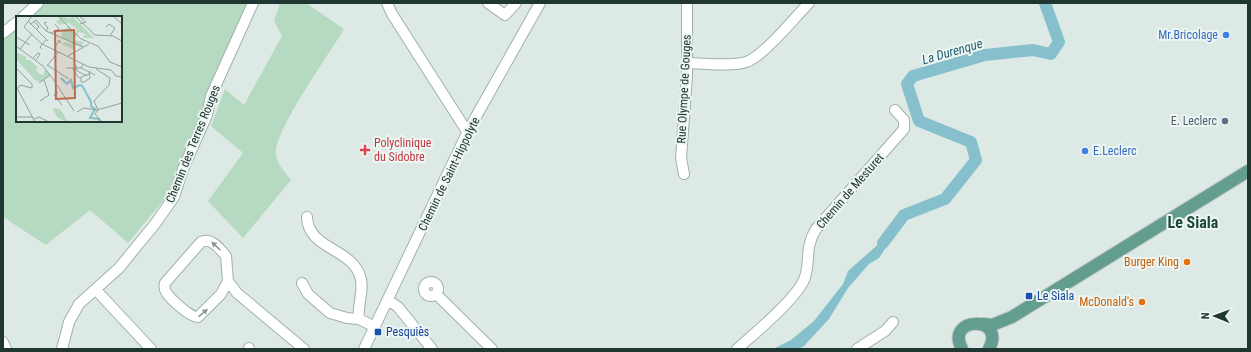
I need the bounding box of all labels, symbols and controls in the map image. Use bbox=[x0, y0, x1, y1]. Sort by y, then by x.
inset map bbox=[16, 16, 122, 122]
place label: Mr.Bricolage bbox=[1158, 28, 1218, 42]
marker: Mr.Bricolage bbox=[1221, 30, 1231, 40]
street label: Rue Olympe de Gouges bbox=[674, 34, 694, 144]
water label: La Durenque bbox=[920, 36, 984, 67]
street label: Chemin des Terres Rouges bbox=[163, 83, 223, 205]
street label: Chemin de Saint-Hippolyte bbox=[415, 114, 483, 233]
place label: E. Leclerc bbox=[1171, 114, 1217, 128]
marker: E. Leclerc bbox=[1220, 116, 1230, 126]
place label: Polyclinique du Sidobre bbox=[374, 136, 432, 164]
marker: Polyclinique du Sidobre bbox=[359, 144, 371, 156]
place label: E.Leclerc bbox=[1093, 144, 1137, 158]
marker: E.Leclerc bbox=[1080, 146, 1090, 156]
street label: Chemin de Mesturet bbox=[814, 150, 887, 232]
district label: Le Siala bbox=[1168, 213, 1219, 232]
one-way arrow bbox=[211, 241, 221, 251]
place label: Burger King bbox=[1124, 255, 1179, 269]
marker: Burger King bbox=[1182, 257, 1192, 267]
place label: Le Siala bbox=[1037, 289, 1075, 303]
marker: Le Siala bbox=[1024, 291, 1034, 301]
place label: McDonald's bbox=[1079, 295, 1134, 309]
north arrow bbox=[1195, 296, 1235, 336]
marker: McDonald's bbox=[1137, 297, 1147, 307]
one-way arrow bbox=[198, 309, 208, 317]
text: N bbox=[1199, 312, 1212, 319]
place label: Pesquiès bbox=[386, 325, 429, 339]
marker: Pesquiès bbox=[373, 327, 383, 337]

